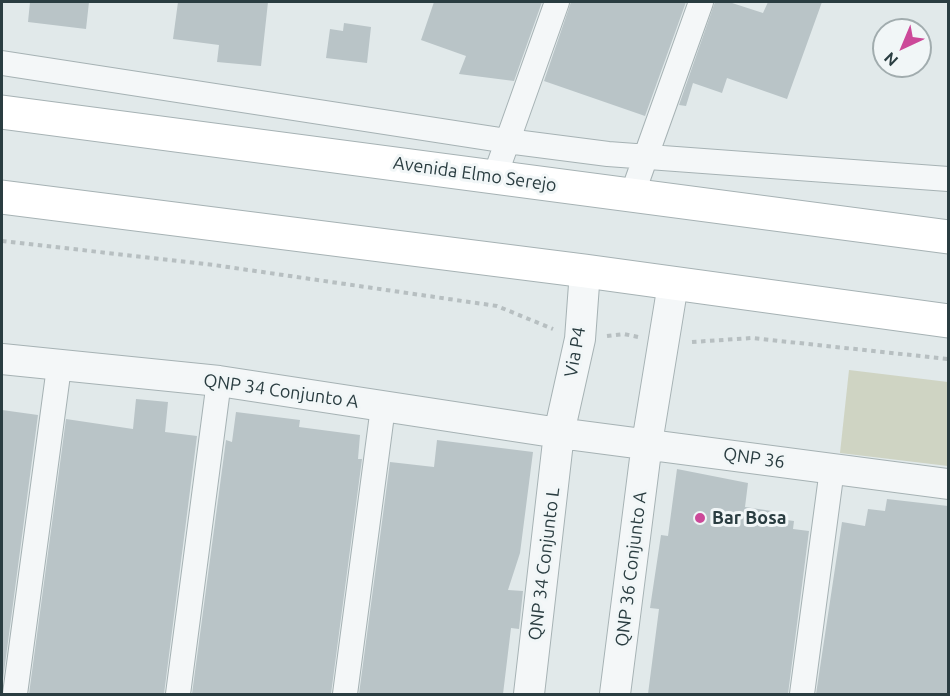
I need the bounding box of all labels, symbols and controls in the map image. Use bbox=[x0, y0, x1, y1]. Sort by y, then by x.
north arrow bbox=[872, 18, 932, 78]
text: N bbox=[880, 49, 901, 70]
street label: Avenida Elmo Serejo bbox=[392, 152, 558, 196]
street label: Via P4 bbox=[560, 325, 590, 379]
street label: QNP 34 Conjunto A bbox=[202, 369, 360, 413]
street label: QNP 36 bbox=[722, 443, 786, 473]
street label: QNP 34 Conjunto L bbox=[524, 486, 564, 642]
street label: QNP 36 Conjunto A bbox=[611, 490, 651, 648]
place label: Bar Bosa bbox=[712, 507, 786, 529]
marker: Bar Bosa bbox=[693, 511, 707, 525]

